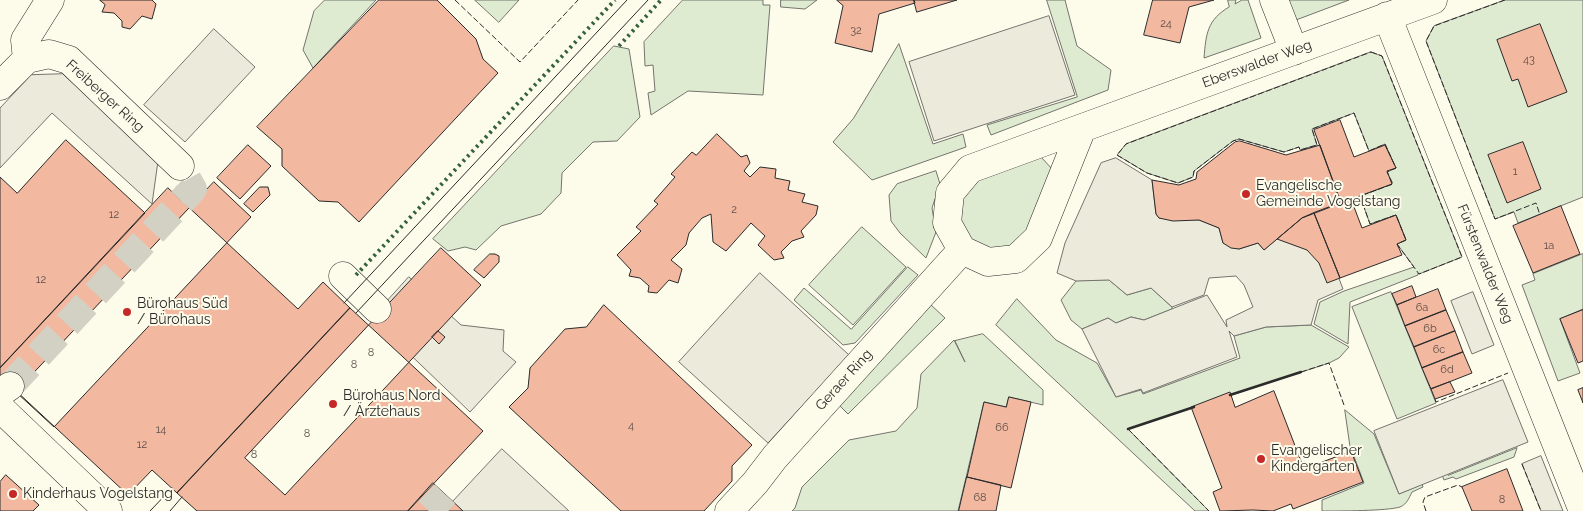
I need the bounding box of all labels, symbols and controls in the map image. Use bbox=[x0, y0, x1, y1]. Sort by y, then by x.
house number: 24 bbox=[1160, 17, 1172, 31]
house number: 32 bbox=[850, 24, 862, 38]
street label: Eberswalder Weg bbox=[1200, 36, 1314, 92]
house number: 43 bbox=[1523, 53, 1535, 67]
street label: Freiberger Ring bbox=[62, 56, 148, 136]
house number: 1 bbox=[1513, 165, 1517, 179]
place label: Evangelische Gemeinde Vogelstang bbox=[1256, 178, 1401, 210]
marker: Evangelische Gemeinde Vogelstang bbox=[1240, 188, 1252, 200]
street label: Fürstenwalder Weg bbox=[1453, 202, 1517, 326]
house number: 2 bbox=[731, 203, 737, 217]
house number: 12 bbox=[109, 208, 119, 222]
house number: 1a bbox=[1544, 239, 1554, 253]
house number: 12 bbox=[36, 273, 46, 287]
place label: Bürohaus Süd / Bürohaus bbox=[137, 296, 228, 328]
house number: 6a bbox=[1416, 301, 1428, 315]
marker: Bürohaus Süd / Bürohaus bbox=[121, 306, 133, 318]
house number: 6b bbox=[1423, 322, 1437, 336]
house number: 6c bbox=[1433, 343, 1445, 357]
house number: 8 bbox=[368, 346, 374, 360]
street label: Geraer Ring bbox=[812, 346, 876, 414]
house number: 8 bbox=[351, 358, 357, 372]
house number: 6d bbox=[1440, 363, 1454, 377]
place label: Bürohaus Nord / Ärztehaus bbox=[343, 388, 441, 421]
marker: Bürohaus Nord / Ärztehaus bbox=[327, 398, 339, 410]
house number: 4 bbox=[628, 419, 634, 433]
house number: 66 bbox=[995, 421, 1009, 435]
house number: 14 bbox=[156, 423, 166, 437]
house number: 8 bbox=[304, 427, 310, 441]
house number: 12 bbox=[137, 438, 147, 452]
place label: Evangelischer Kindergarten bbox=[1271, 443, 1362, 476]
house number: 8 bbox=[251, 448, 257, 462]
marker: Evangelischer Kindergarten bbox=[1255, 453, 1267, 465]
place label: Kinderhaus Vogelstang bbox=[23, 486, 173, 502]
marker: Kinderhaus Vogelstang bbox=[7, 488, 19, 500]
house number: 68 bbox=[973, 491, 987, 505]
house number: 8 bbox=[1499, 493, 1505, 507]

